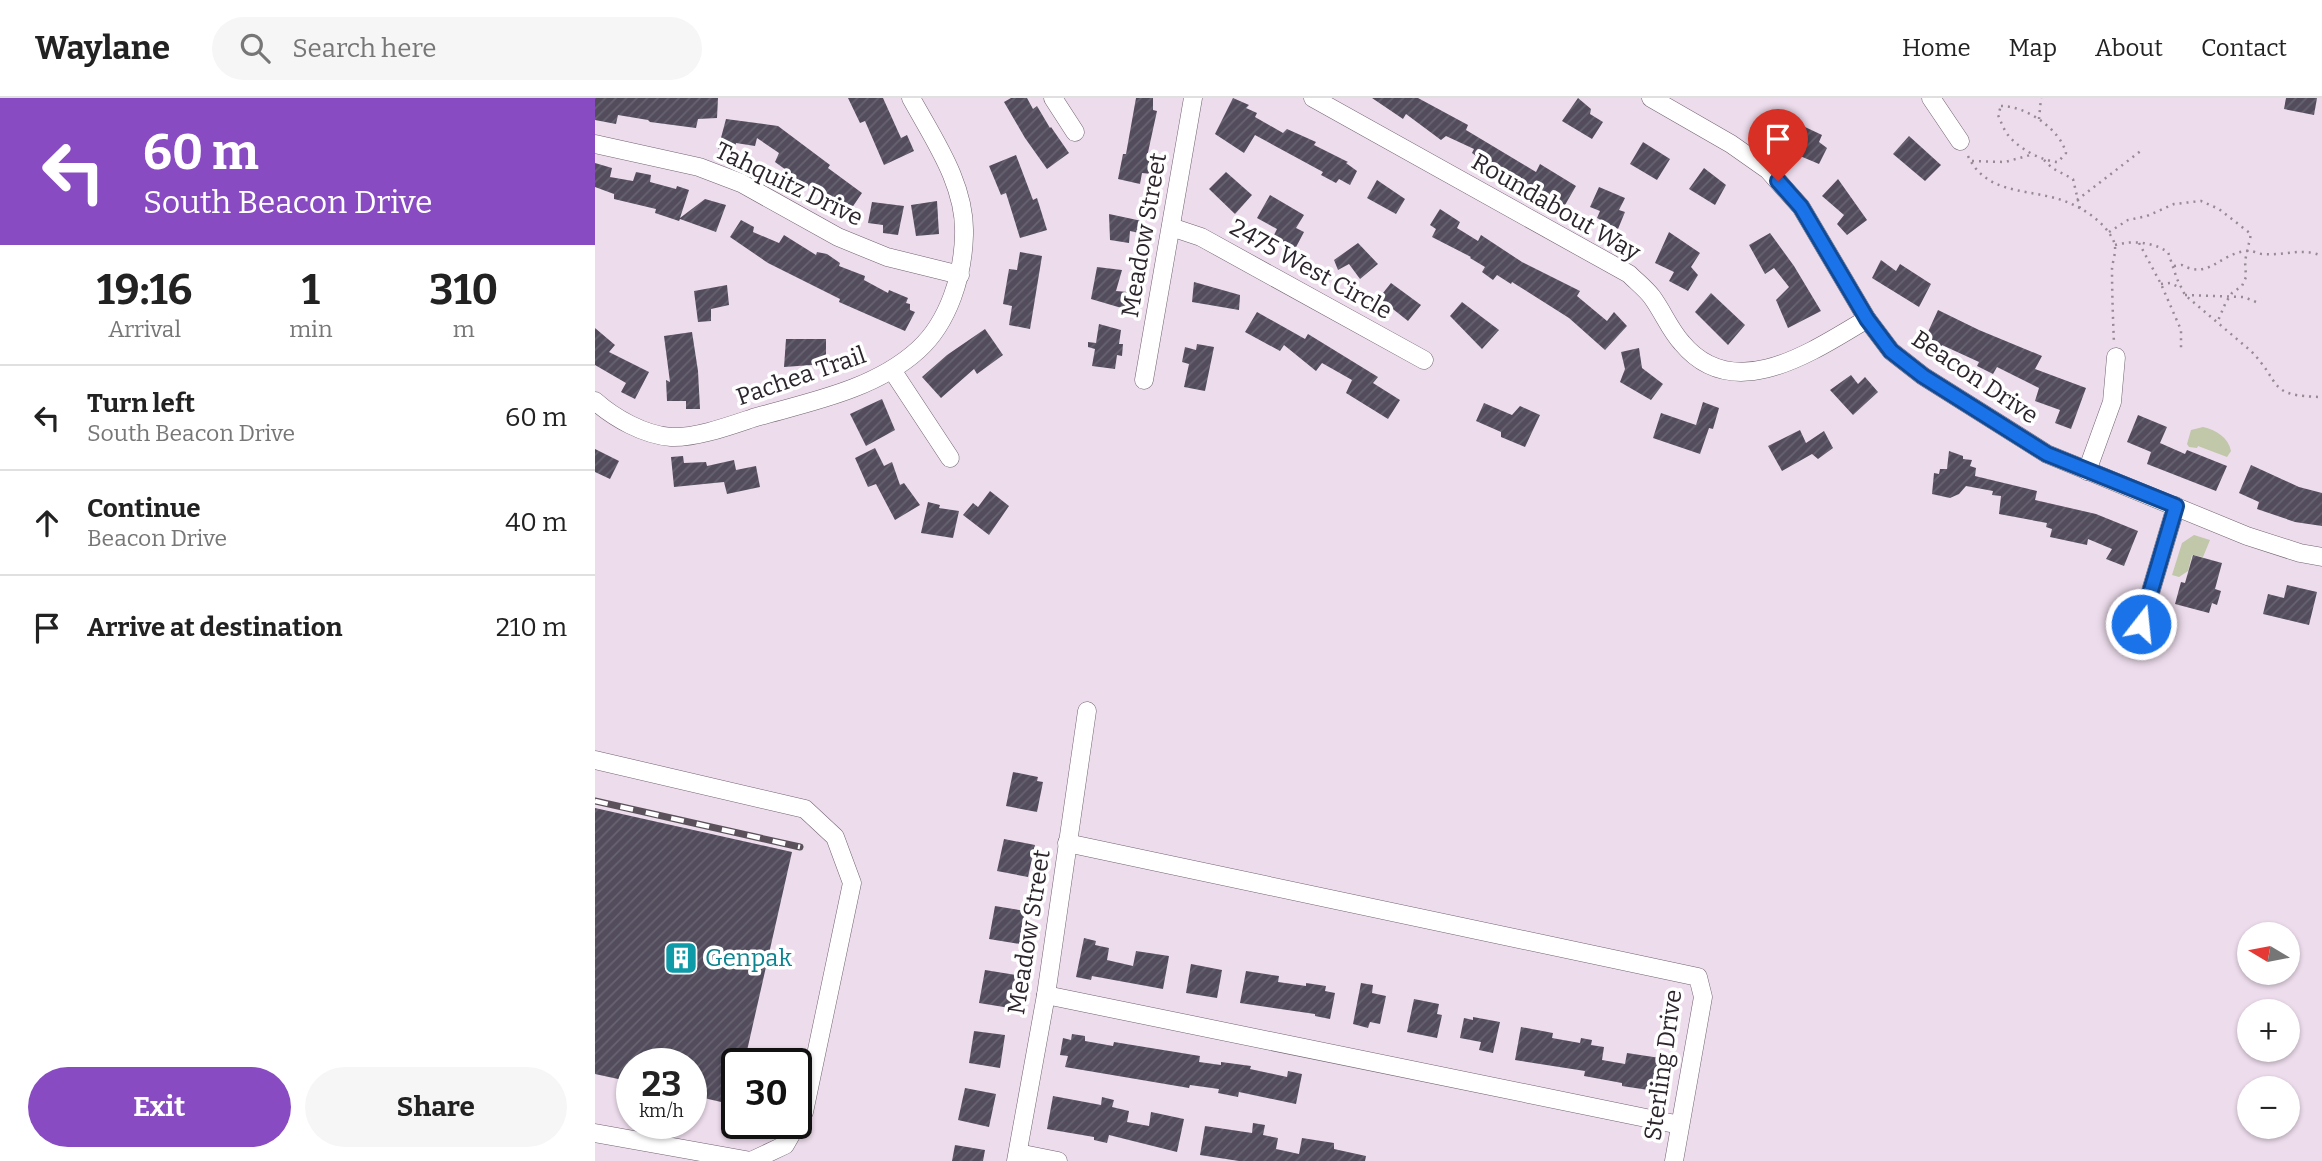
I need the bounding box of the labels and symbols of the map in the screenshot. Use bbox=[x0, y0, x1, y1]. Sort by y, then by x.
pin bbox=[1748, 109, 1808, 181]
street label: Tahquitz Drive bbox=[711, 136, 867, 232]
street label: Roundabout Way bbox=[1467, 147, 1645, 267]
street label: Meadow Street bbox=[1116, 150, 1172, 319]
street label: 2475 West Circle bbox=[1225, 213, 1397, 325]
street label: Beacon Drive bbox=[1907, 324, 2043, 430]
street label: Pachea Trail bbox=[733, 341, 870, 411]
position arrow bbox=[2104, 587, 2178, 661]
street label: Meadow Street bbox=[1002, 847, 1056, 1016]
north arrow bbox=[2237, 922, 2299, 985]
building icon: Genpak bbox=[662, 939, 700, 977]
place label: Genpak bbox=[705, 944, 792, 972]
street label: Sterling Drive bbox=[1639, 988, 1687, 1142]
speed limit sign: 30 bbox=[721, 1048, 812, 1139]

